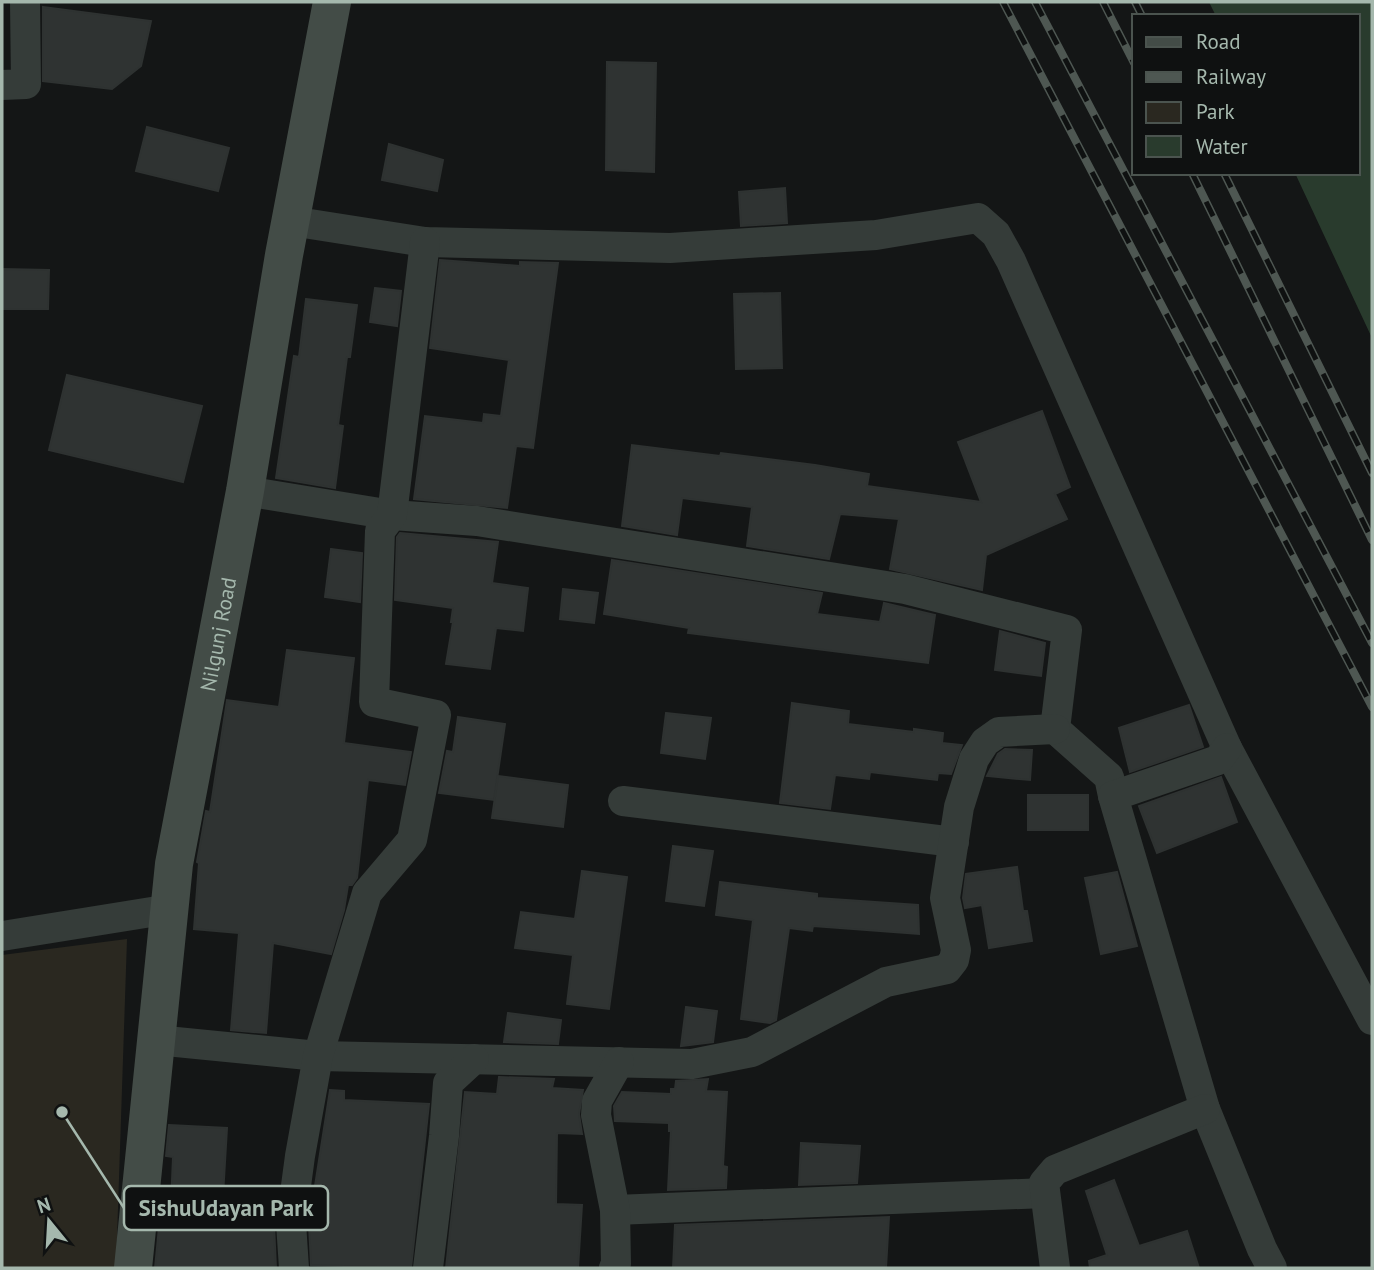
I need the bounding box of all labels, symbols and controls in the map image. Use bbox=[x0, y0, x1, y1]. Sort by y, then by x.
legend bbox=[1132, 14, 1360, 175]
text: Road bbox=[1196, 28, 1240, 55]
text: Railway bbox=[1196, 63, 1266, 90]
text: Park bbox=[1196, 98, 1235, 125]
text: Water bbox=[1196, 133, 1248, 160]
street label: Nilgunj Road bbox=[194, 575, 242, 694]
north arrow bbox=[14, 1186, 84, 1256]
callout: SishuUdayan Park bbox=[124, 1186, 328, 1230]
text: N bbox=[34, 1191, 53, 1218]
text: SishuUdayan Park bbox=[138, 1193, 314, 1222]

